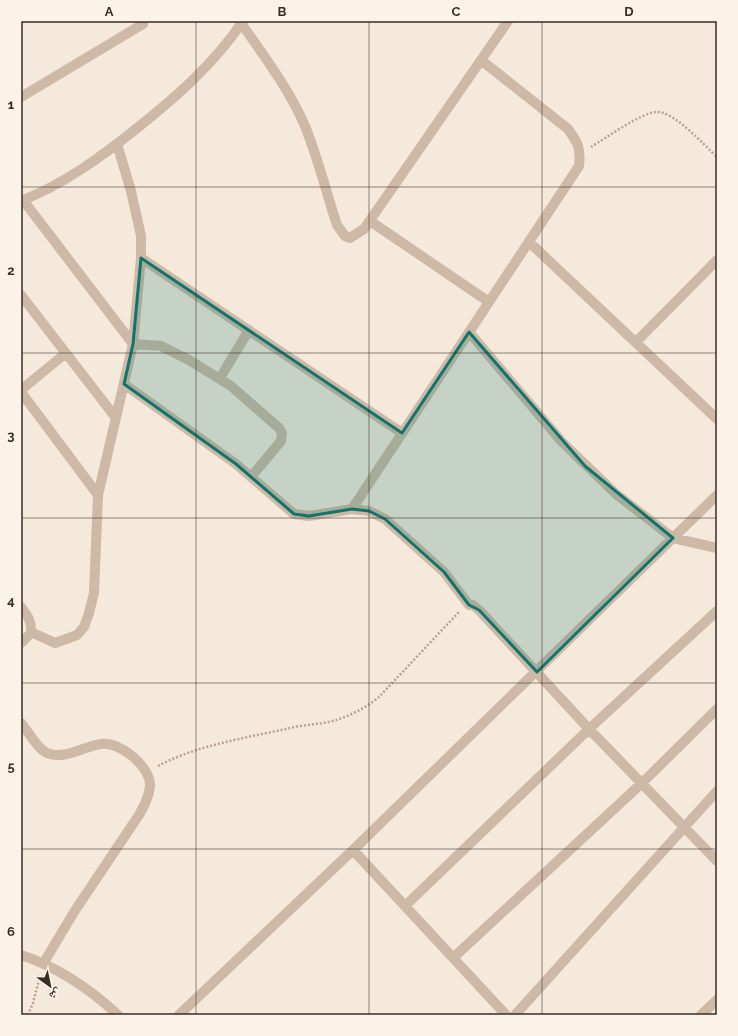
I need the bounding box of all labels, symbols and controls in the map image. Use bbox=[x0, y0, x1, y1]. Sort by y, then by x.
text: A bbox=[105, 4, 114, 19]
text: B bbox=[278, 4, 287, 19]
text: C bbox=[452, 4, 461, 19]
text: D bbox=[624, 4, 634, 19]
text: 1 bbox=[8, 97, 15, 112]
text: 2 bbox=[7, 263, 15, 278]
text: 3 bbox=[7, 428, 15, 443]
text: 4 bbox=[7, 593, 15, 608]
text: 5 bbox=[7, 759, 15, 774]
text: 6 bbox=[7, 924, 15, 939]
north arrow bbox=[30, 966, 70, 1006]
text: ش bbox=[46, 984, 64, 1003]

